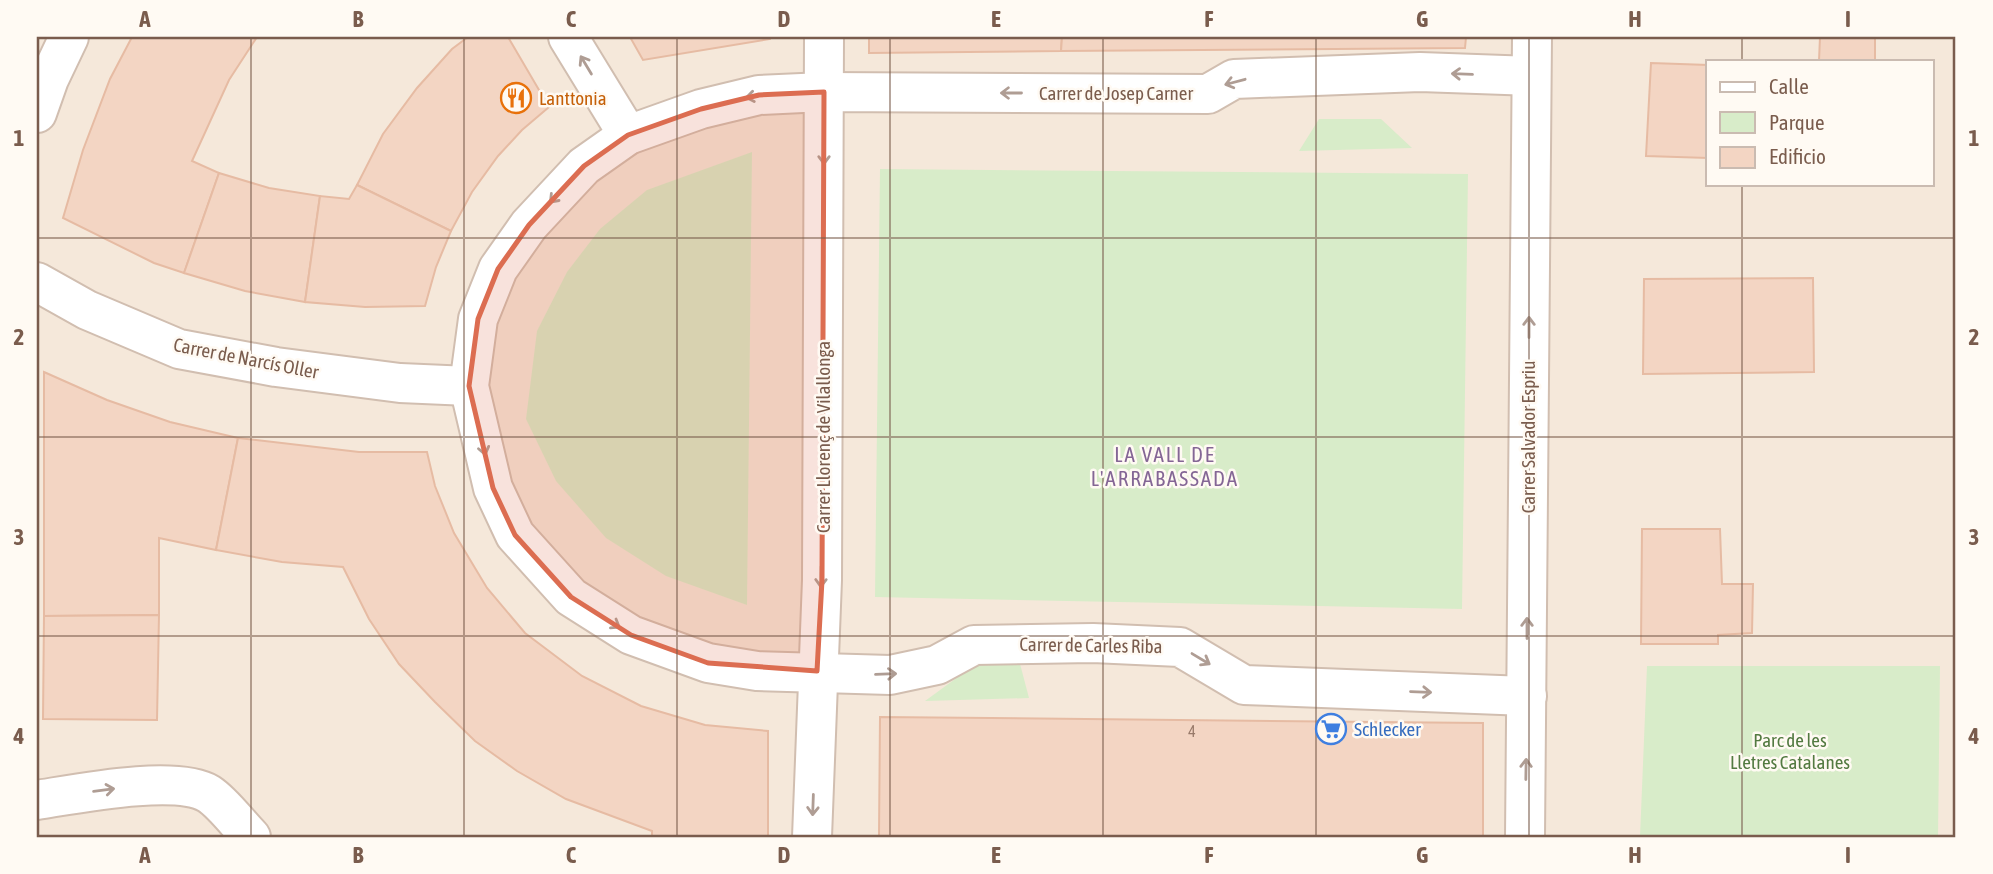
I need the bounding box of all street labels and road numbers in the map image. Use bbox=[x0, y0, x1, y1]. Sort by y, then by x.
street label: Carrer de Josep Carner bbox=[1039, 82, 1193, 104]
street label: Carrer de Narcís Oller bbox=[172, 333, 321, 383]
street label: Carrer Llorenç de Vilallonga bbox=[812, 341, 834, 533]
street label: Carrer Salvador Espriu bbox=[1517, 361, 1539, 513]
street label: Carrer de Carles Riba bbox=[1019, 633, 1163, 657]

